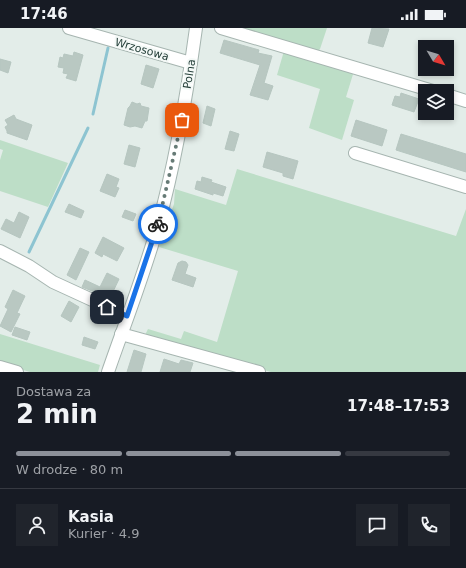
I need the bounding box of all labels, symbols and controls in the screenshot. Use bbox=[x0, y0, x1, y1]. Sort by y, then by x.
text: 17:46 bbox=[20, 5, 68, 23]
street label: Wrzosowa bbox=[113, 36, 170, 63]
north arrow bbox=[418, 40, 454, 76]
map controls bbox=[418, 40, 454, 120]
street label: Polna bbox=[181, 58, 198, 90]
button: layers bbox=[418, 84, 454, 120]
pin bbox=[165, 103, 199, 137]
icon: bag bbox=[171, 109, 193, 131]
courier bbox=[138, 204, 178, 244]
icon: bike bbox=[147, 213, 169, 235]
pin bbox=[90, 290, 124, 324]
icon: home bbox=[96, 296, 118, 318]
text: Dostawa za bbox=[16, 384, 91, 399]
text: 17:48–17:53 bbox=[347, 397, 450, 415]
text: 2 min bbox=[16, 399, 98, 429]
text: W drodze · 80 m bbox=[16, 462, 123, 477]
button: person bbox=[16, 504, 58, 546]
button: chat bbox=[356, 504, 398, 546]
button: phone bbox=[408, 504, 450, 546]
text: Kasia bbox=[68, 508, 114, 526]
text: Kurier · 4.9 bbox=[68, 526, 140, 541]

